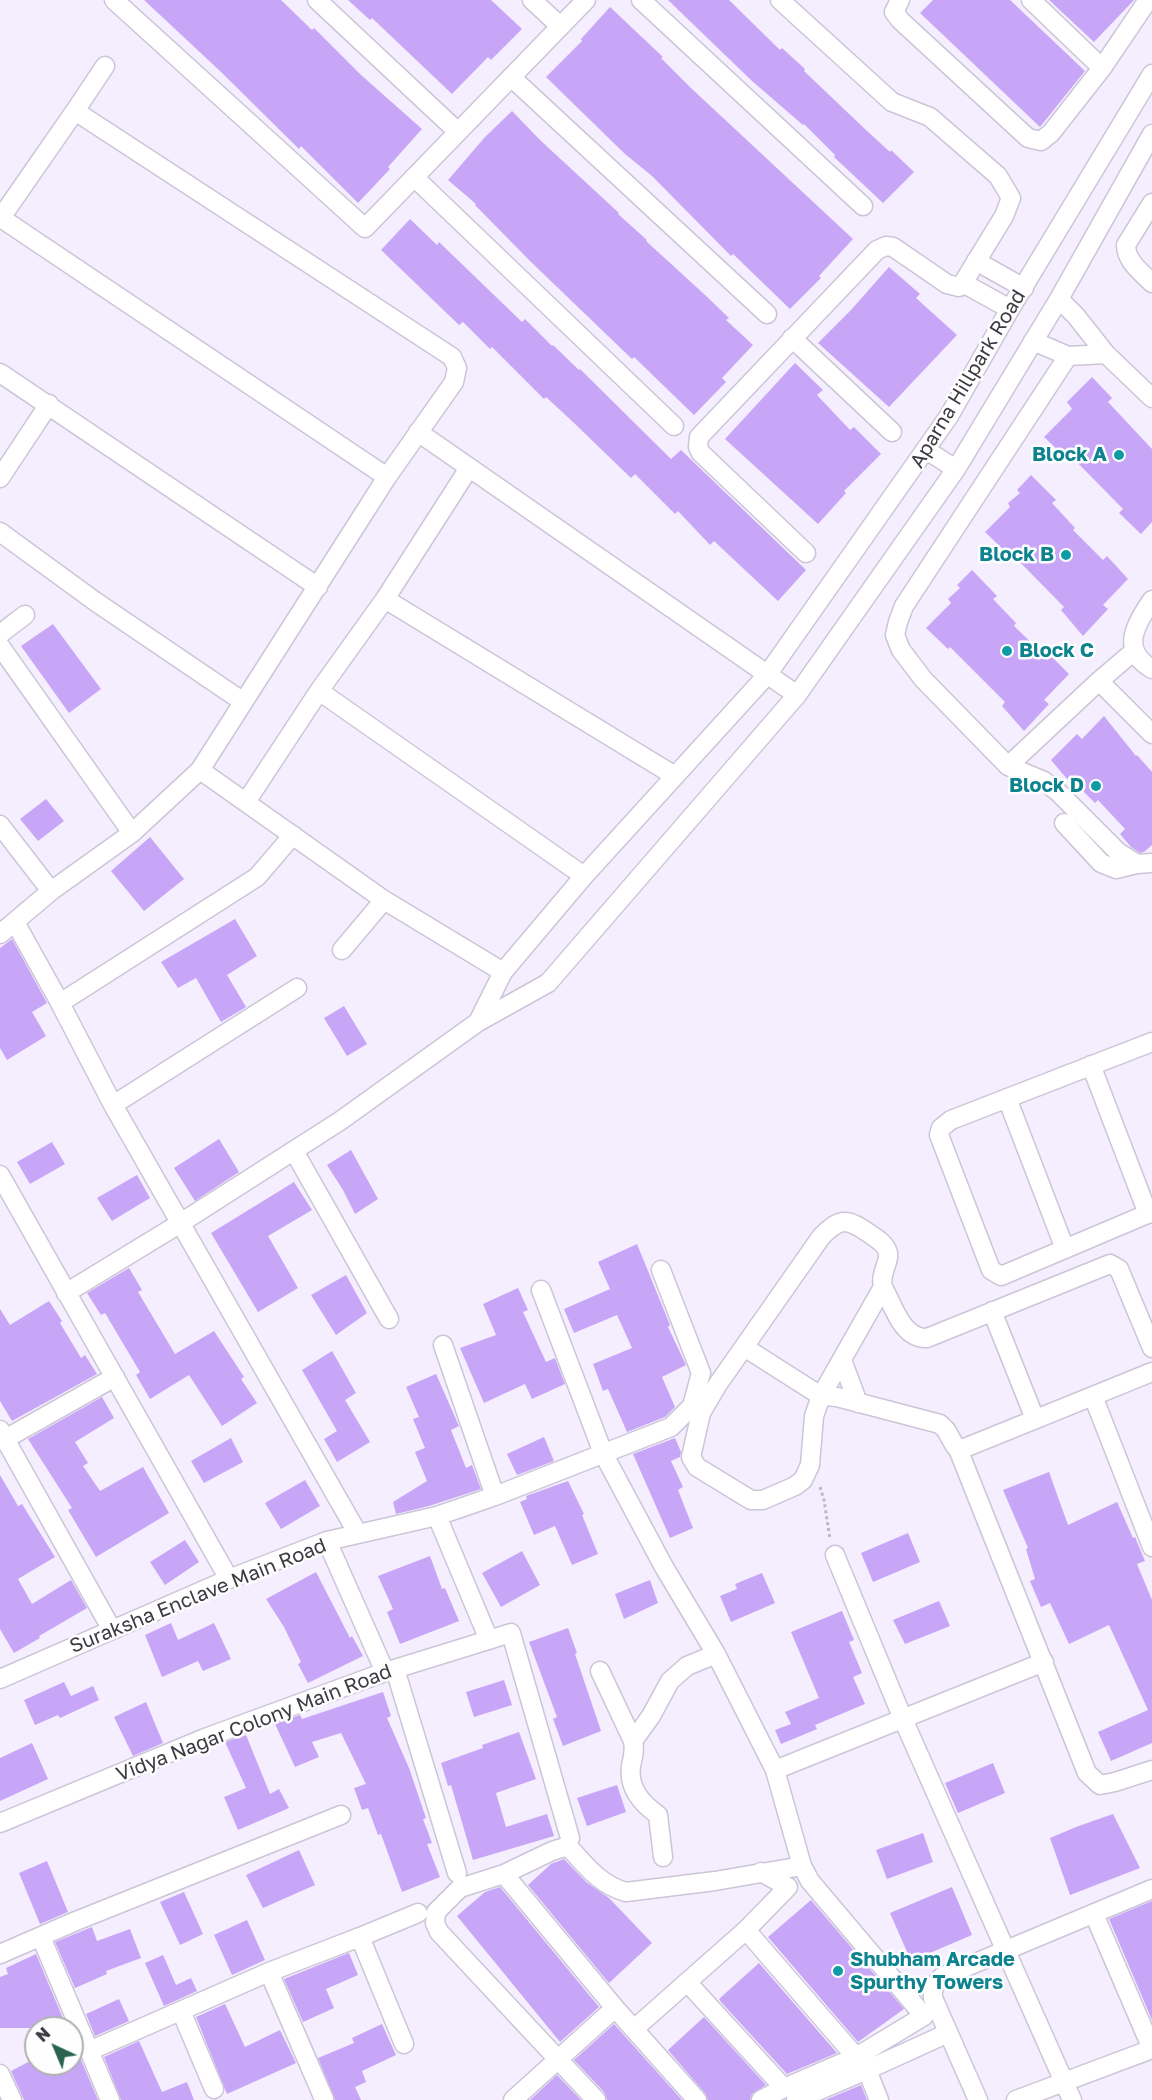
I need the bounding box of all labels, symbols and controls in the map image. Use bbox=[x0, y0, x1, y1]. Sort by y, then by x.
street label: Aparna Hillpark Road bbox=[905, 286, 1031, 472]
place label: Block A bbox=[1032, 443, 1107, 467]
marker: Block A bbox=[1112, 448, 1126, 462]
place label: Block B bbox=[979, 543, 1054, 567]
marker: Block B bbox=[1059, 548, 1073, 562]
place label: Block C bbox=[1019, 639, 1094, 663]
marker: Block C bbox=[1000, 644, 1014, 658]
place label: Block D bbox=[1009, 774, 1084, 798]
marker: Block D bbox=[1089, 779, 1103, 793]
street label: Suraksha Enclave Main Road bbox=[66, 1533, 330, 1659]
street label: Vidya Nagar Colony Main Road bbox=[113, 1659, 395, 1787]
place label: Shubham Arcade Spurthy Towers bbox=[850, 1948, 1015, 1995]
marker: Shubham Arcade Spurthy Towers bbox=[831, 1964, 845, 1978]
north arrow bbox=[24, 2016, 84, 2076]
text: N bbox=[32, 2023, 54, 2046]

